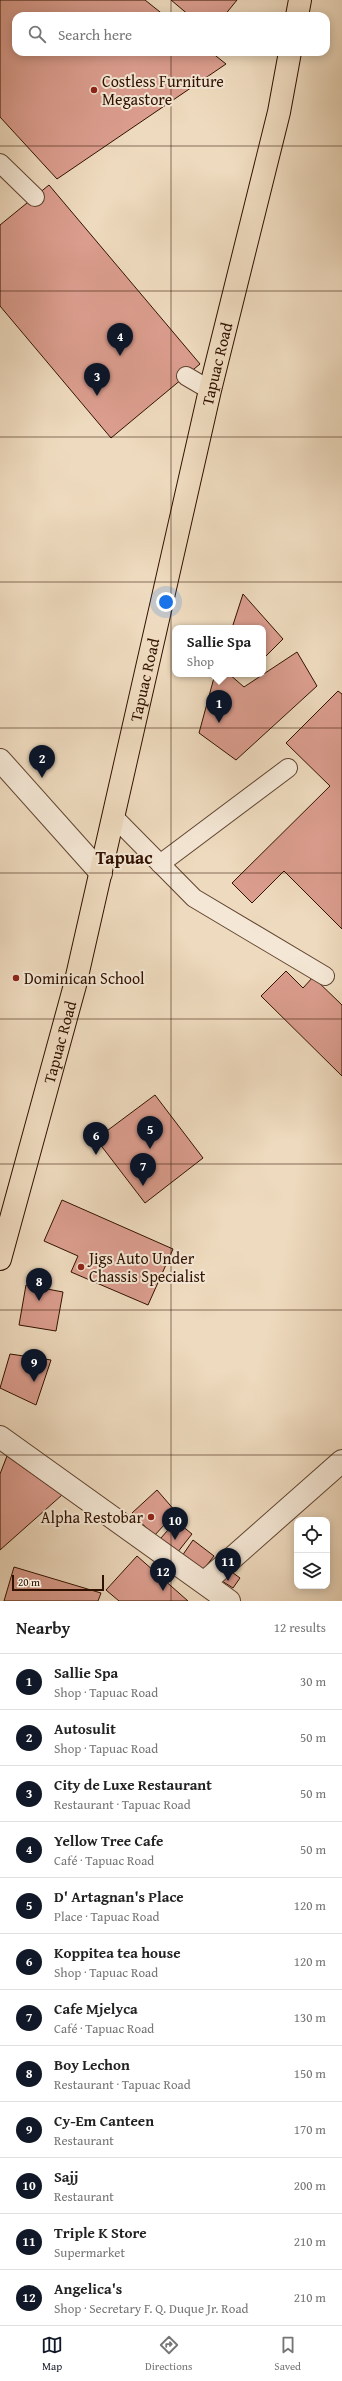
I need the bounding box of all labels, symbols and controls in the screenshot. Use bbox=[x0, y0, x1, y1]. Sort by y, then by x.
search box bbox=[12, 12, 330, 56]
icon: search bbox=[26, 23, 48, 45]
text: Search here bbox=[58, 24, 132, 45]
place label: Costless Furniture Megastore bbox=[102, 69, 224, 111]
marker: Costless Furniture Megastore bbox=[89, 85, 99, 95]
street label: Tapuac Road bbox=[195, 319, 238, 408]
pin: 4 bbox=[107, 323, 133, 356]
pin: 3 bbox=[84, 363, 110, 396]
your location bbox=[156, 592, 176, 612]
popup bbox=[172, 625, 266, 677]
text: Sallie Spa bbox=[187, 631, 251, 652]
street label: Tapuac Road bbox=[123, 635, 165, 724]
text: Shop bbox=[187, 652, 214, 671]
pin: 1 bbox=[206, 690, 232, 723]
pin: 2 bbox=[29, 745, 55, 778]
district label: Tapuac bbox=[95, 844, 153, 871]
place label: Dominican School bbox=[24, 966, 145, 990]
marker: Dominican School bbox=[11, 973, 21, 983]
street label: Tapuac Road bbox=[37, 997, 82, 1086]
pin: 5 bbox=[137, 1116, 163, 1149]
pin: 6 bbox=[83, 1122, 109, 1155]
pin: 7 bbox=[130, 1153, 156, 1186]
place label: Jigs Auto Under Chassis Specialist bbox=[87, 1246, 206, 1288]
marker: Jigs Auto Under Chassis Specialist bbox=[76, 1262, 86, 1272]
pin: 8 bbox=[26, 1268, 52, 1301]
pin: 9 bbox=[21, 1349, 47, 1382]
place label: Alpha Restobar bbox=[41, 1505, 143, 1529]
pin: 10 bbox=[162, 1507, 188, 1540]
marker: Alpha Restobar bbox=[146, 1512, 156, 1522]
map controls bbox=[294, 1517, 330, 1589]
button: locate bbox=[294, 1517, 330, 1553]
pin: 11 bbox=[215, 1548, 241, 1581]
button: layers bbox=[294, 1553, 330, 1589]
pin: 12 bbox=[150, 1558, 176, 1591]
scale bar bbox=[12, 1573, 104, 1592]
text: 20 m bbox=[18, 1574, 40, 1590]
text: Nearby bbox=[16, 1615, 70, 1640]
text: 12 results bbox=[274, 1618, 326, 1637]
text: Sallie Spa bbox=[54, 1662, 118, 1683]
text: 1 bbox=[26, 1672, 32, 1691]
text: 30 m bbox=[300, 1672, 326, 1691]
text: Shop · Tapuac Road bbox=[54, 1683, 158, 1702]
text: Autosulit bbox=[54, 1718, 116, 1739]
text: 2 bbox=[26, 1728, 32, 1747]
text: 50 m bbox=[300, 1728, 326, 1747]
text: Shop · Tapuac Road bbox=[54, 1739, 158, 1758]
text: City de Luxe Restaurant bbox=[54, 1774, 212, 1795]
text: 3 bbox=[26, 1784, 32, 1803]
text: 50 m bbox=[300, 1784, 326, 1803]
text: Restaurant · Tapuac Road bbox=[54, 1795, 191, 1814]
text: Yellow Tree Cafe bbox=[54, 1830, 163, 1851]
text: 4 bbox=[26, 1840, 32, 1859]
text: 50 m bbox=[300, 1840, 326, 1859]
text: Café · Tapuac Road bbox=[54, 1851, 154, 1870]
text: D' Artagnan's Place bbox=[54, 1886, 184, 1907]
text: 5 bbox=[26, 1896, 32, 1915]
text: 120 m bbox=[294, 1896, 326, 1915]
text: Place · Tapuac Road bbox=[54, 1907, 159, 1926]
text: Koppitea tea house bbox=[54, 1942, 181, 1963]
text: 6 bbox=[26, 1952, 32, 1971]
text: 120 m bbox=[294, 1952, 326, 1971]
text: Shop · Tapuac Road bbox=[54, 1963, 158, 1982]
text: Cafe Mjelyca bbox=[54, 1998, 138, 2019]
text: 7 bbox=[26, 2008, 32, 2027]
text: 130 m bbox=[294, 2008, 326, 2027]
text: Café · Tapuac Road bbox=[54, 2019, 154, 2038]
text: Boy Lechon bbox=[54, 2054, 130, 2075]
text: 8 bbox=[26, 2064, 32, 2083]
text: 150 m bbox=[294, 2064, 326, 2083]
text: Restaurant · Tapuac Road bbox=[54, 2075, 191, 2094]
text: Cy-Em Canteen bbox=[54, 2110, 154, 2131]
text: 9 bbox=[26, 2120, 32, 2139]
text: 170 m bbox=[294, 2120, 326, 2139]
text: Restaurant bbox=[54, 2131, 114, 2150]
text: Sajj bbox=[54, 2166, 79, 2187]
text: 10 bbox=[22, 2176, 36, 2195]
text: 200 m bbox=[294, 2176, 326, 2195]
text: Restaurant bbox=[54, 2187, 114, 2206]
text: Triple K Store bbox=[54, 2222, 147, 2243]
text: 11 bbox=[22, 2232, 36, 2251]
text: 210 m bbox=[294, 2232, 326, 2251]
text: Supermarket bbox=[54, 2243, 125, 2262]
text: Angelica's bbox=[54, 2278, 122, 2299]
text: 12 bbox=[22, 2288, 36, 2307]
text: 210 m bbox=[294, 2288, 326, 2307]
text: Shop · Secretary F. Q. Duque Jr. Road bbox=[54, 2299, 249, 2318]
tab: Map bbox=[41, 2334, 63, 2374]
tab: Directions bbox=[145, 2334, 192, 2374]
tab: Saved bbox=[274, 2334, 301, 2374]

